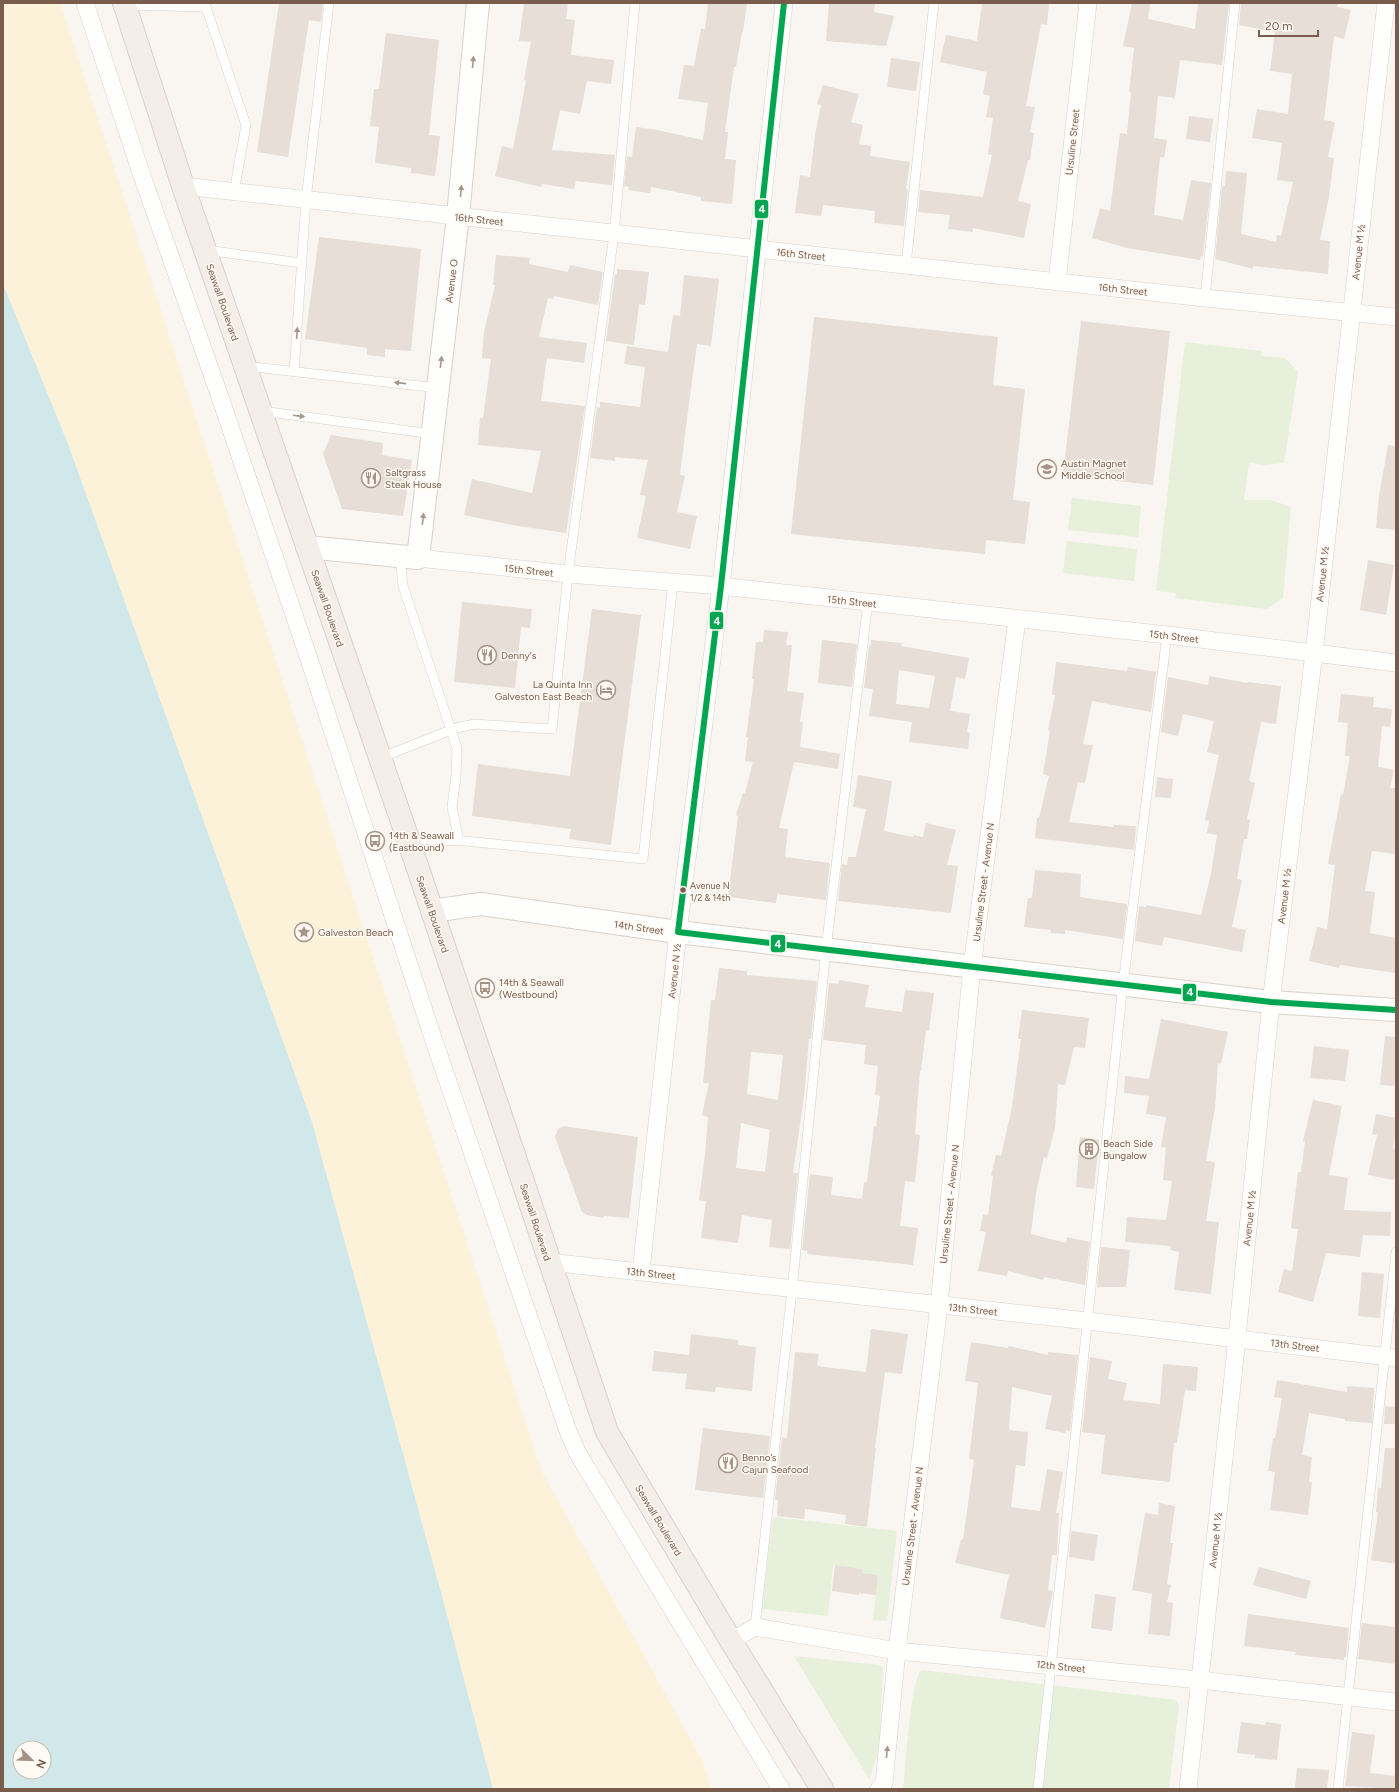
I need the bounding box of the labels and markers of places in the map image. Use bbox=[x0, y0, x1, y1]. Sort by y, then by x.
place label: Austin Magnet Middle School bbox=[1061, 457, 1127, 482]
school or university icon: Austin Magnet Middle School bbox=[1036, 458, 1058, 480]
place label: Saltgrass Steak House bbox=[385, 466, 442, 491]
restaurant icon: Saltgrass Steak House bbox=[360, 467, 382, 489]
restaurant icon: Denny's bbox=[476, 644, 498, 666]
place label: Denny's bbox=[501, 649, 537, 662]
place label: La Quinta Inn Galveston East Beach bbox=[495, 678, 592, 703]
hotel icon: La Quinta Inn Galveston East Beach bbox=[595, 679, 617, 701]
place label: 14th & Seawall (Eastbound) bbox=[389, 829, 454, 854]
bus stop icon: 14th & Seawall (Eastbound) bbox=[364, 830, 386, 852]
place label: Avenue N 1/2 & 14th bbox=[690, 880, 730, 903]
marker: Avenue N 1/2 & 14th bbox=[678, 885, 688, 895]
place icon: Galveston Beach bbox=[293, 921, 315, 943]
place label: Galveston Beach bbox=[318, 926, 394, 939]
place label: 14th & Seawall (Westbound) bbox=[499, 976, 564, 1001]
bus stop icon: 14th & Seawall (Westbound) bbox=[474, 977, 496, 999]
place label: Beach Side Bungalow bbox=[1103, 1137, 1153, 1162]
building icon: Beach Side Bungalow bbox=[1078, 1138, 1100, 1160]
place label: Benno’s Cajun Seafood bbox=[742, 1451, 809, 1476]
restaurant icon: Benno’s Cajun Seafood bbox=[717, 1452, 739, 1474]

